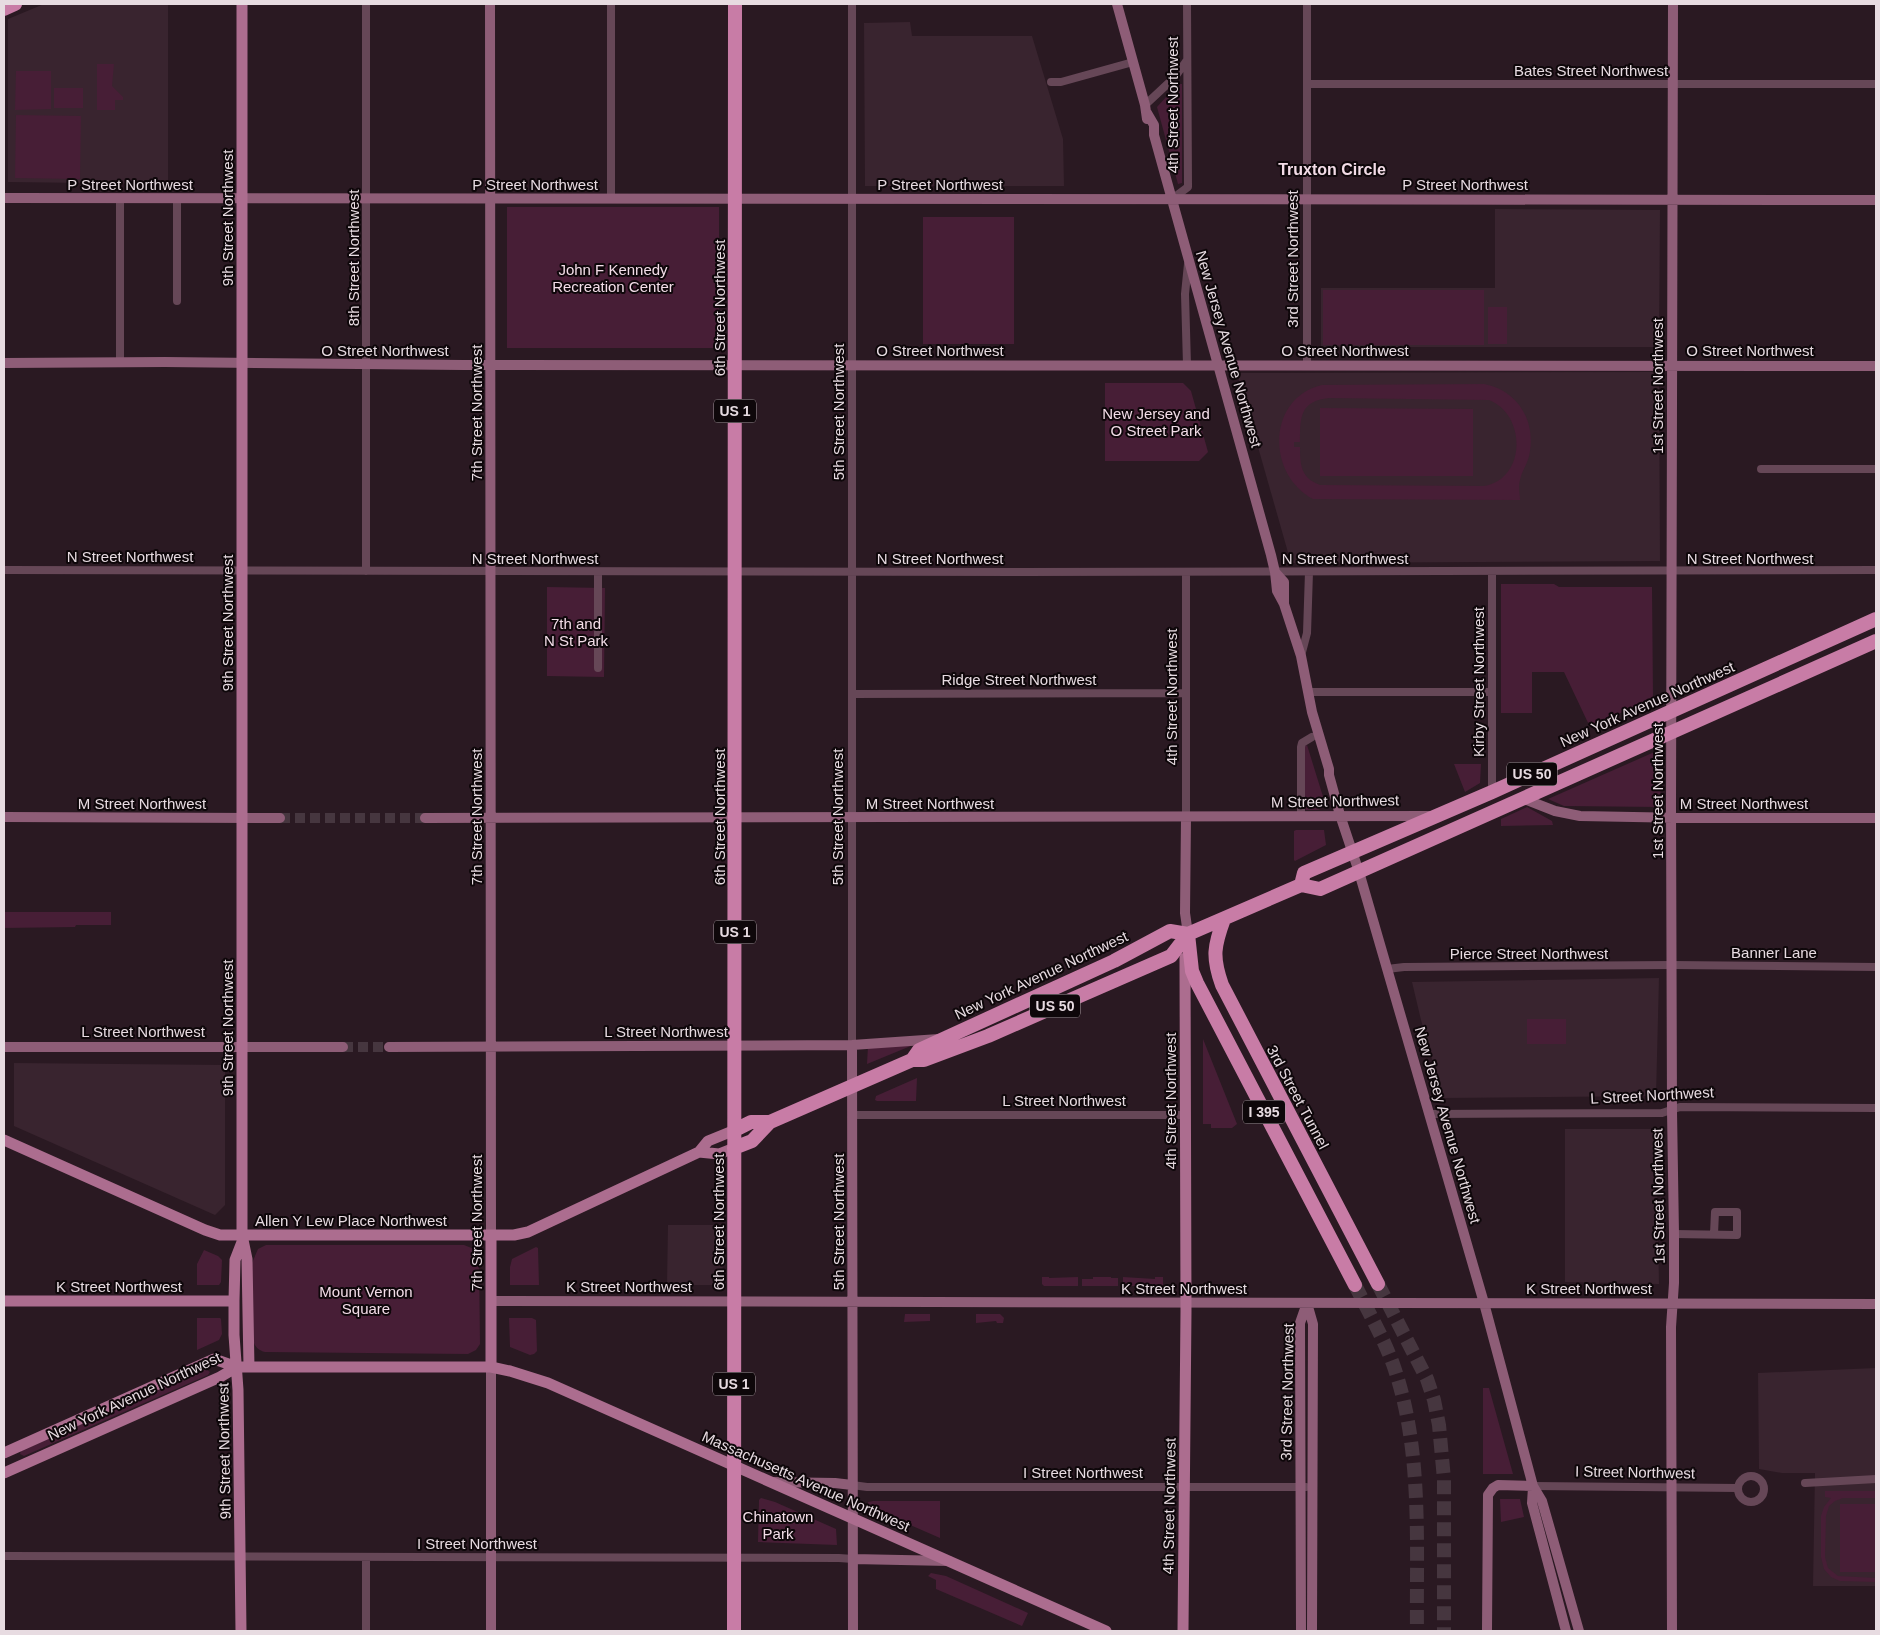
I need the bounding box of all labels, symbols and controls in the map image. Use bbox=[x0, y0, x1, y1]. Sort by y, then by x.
street label: 4th Street Northwest bbox=[1164, 36, 1181, 173]
street label: Bates Street Northwest bbox=[1514, 62, 1669, 79]
street label: 9th Street Northwest bbox=[219, 149, 236, 286]
district label: Truxton Circle bbox=[1278, 161, 1386, 178]
street label: P Street Northwest bbox=[67, 176, 194, 193]
street label: P Street Northwest bbox=[472, 176, 599, 193]
street label: P Street Northwest bbox=[877, 176, 1004, 193]
street label: P Street Northwest bbox=[1402, 176, 1529, 193]
street label: 8th Street Northwest bbox=[345, 189, 362, 326]
street label: 3rd Street Northwest bbox=[1284, 189, 1301, 328]
street label: 6th Street Northwest bbox=[711, 239, 728, 376]
street label: New Jersey Avenue Northwest bbox=[1193, 249, 1266, 450]
park label: John F Kennedy Recreation Center bbox=[552, 261, 674, 295]
street label: 1st Street Northwest bbox=[1649, 317, 1666, 454]
street label: O Street Northwest bbox=[321, 342, 450, 359]
street label: O Street Northwest bbox=[876, 342, 1005, 359]
street label: O Street Northwest bbox=[1281, 342, 1410, 359]
street label: O Street Northwest bbox=[1686, 342, 1815, 359]
street label: 5th Street Northwest bbox=[830, 343, 847, 480]
street label: 7th Street Northwest bbox=[468, 344, 485, 481]
road number: US 1 bbox=[714, 400, 756, 422]
park label: New Jersey and O Street Park bbox=[1102, 405, 1210, 439]
street label: N Street Northwest bbox=[67, 548, 194, 565]
street label: N Street Northwest bbox=[472, 550, 599, 567]
street label: N Street Northwest bbox=[877, 550, 1004, 567]
street label: N Street Northwest bbox=[1282, 550, 1409, 567]
street label: N Street Northwest bbox=[1687, 550, 1814, 567]
street label: 9th Street Northwest bbox=[219, 554, 236, 691]
street label: Kirby Street Northwest bbox=[1470, 606, 1487, 757]
park label: 7th and N St Park bbox=[544, 615, 609, 649]
street label: 4th Street Northwest bbox=[1163, 628, 1180, 765]
street label: New York Avenue Northwest bbox=[1557, 657, 1738, 750]
street label: Ridge Street Northwest bbox=[941, 671, 1097, 688]
street label: 1st Street Northwest bbox=[1649, 722, 1666, 859]
street label: 7th Street Northwest bbox=[468, 748, 485, 885]
street label: 6th Street Northwest bbox=[711, 748, 728, 885]
street label: 5th Street Northwest bbox=[829, 748, 846, 885]
road number: US 50 bbox=[1507, 762, 1557, 786]
street label: M Street Northwest bbox=[1271, 791, 1400, 811]
street label: M Street Northwest bbox=[78, 795, 207, 812]
street label: M Street Northwest bbox=[866, 795, 995, 812]
street label: M Street Northwest bbox=[1680, 795, 1809, 812]
road number: US 1 bbox=[714, 920, 756, 944]
street label: New York Avenue Northwest bbox=[952, 927, 1131, 1023]
street label: Banner Lane bbox=[1731, 944, 1817, 961]
street label: Pierce Street Northwest bbox=[1450, 945, 1609, 962]
street label: 9th Street Northwest bbox=[219, 959, 236, 1096]
road number: US 50 bbox=[1030, 994, 1080, 1018]
street label: L Street Northwest bbox=[81, 1023, 206, 1040]
street label: L Street Northwest bbox=[604, 1023, 729, 1040]
street label: New Jersey Avenue Northwest bbox=[1412, 1025, 1485, 1226]
street label: 4th Street Northwest bbox=[1162, 1032, 1179, 1169]
street label: 3rd Street Tunnel bbox=[1263, 1042, 1333, 1152]
street label: L Street Northwest bbox=[1590, 1083, 1715, 1107]
street label: L Street Northwest bbox=[1002, 1092, 1127, 1109]
road number: I 395 bbox=[1243, 1100, 1285, 1124]
street label: 1st Street Northwest bbox=[1648, 1127, 1668, 1264]
street label: 6th Street Northwest bbox=[710, 1153, 727, 1290]
street label: 5th Street Northwest bbox=[830, 1153, 847, 1290]
street label: 7th Street Northwest bbox=[468, 1154, 485, 1291]
street label: Allen Y Lew Place Northwest bbox=[255, 1212, 448, 1229]
street label: K Street Northwest bbox=[56, 1278, 183, 1295]
street label: K Street Northwest bbox=[566, 1278, 693, 1295]
street label: K Street Northwest bbox=[1121, 1280, 1248, 1297]
street label: K Street Northwest bbox=[1526, 1280, 1653, 1297]
park label: Mount Vernon Square bbox=[319, 1283, 413, 1317]
street label: 3rd Street Northwest bbox=[1277, 1322, 1297, 1461]
street label: New York Avenue Northwest bbox=[45, 1348, 224, 1444]
road number: US 1 bbox=[713, 1372, 755, 1396]
street label: 9th Street Northwest bbox=[214, 1382, 234, 1520]
street label: Massachusetts Avenue Northwest bbox=[699, 1427, 913, 1535]
street label: 4th Street Northwest bbox=[1159, 1437, 1179, 1575]
street label: I Street Northwest bbox=[1575, 1462, 1696, 1482]
street label: I Street Northwest bbox=[1023, 1464, 1144, 1481]
park label: Chinatown Park bbox=[743, 1508, 813, 1542]
street label: I Street Northwest bbox=[417, 1535, 538, 1552]

